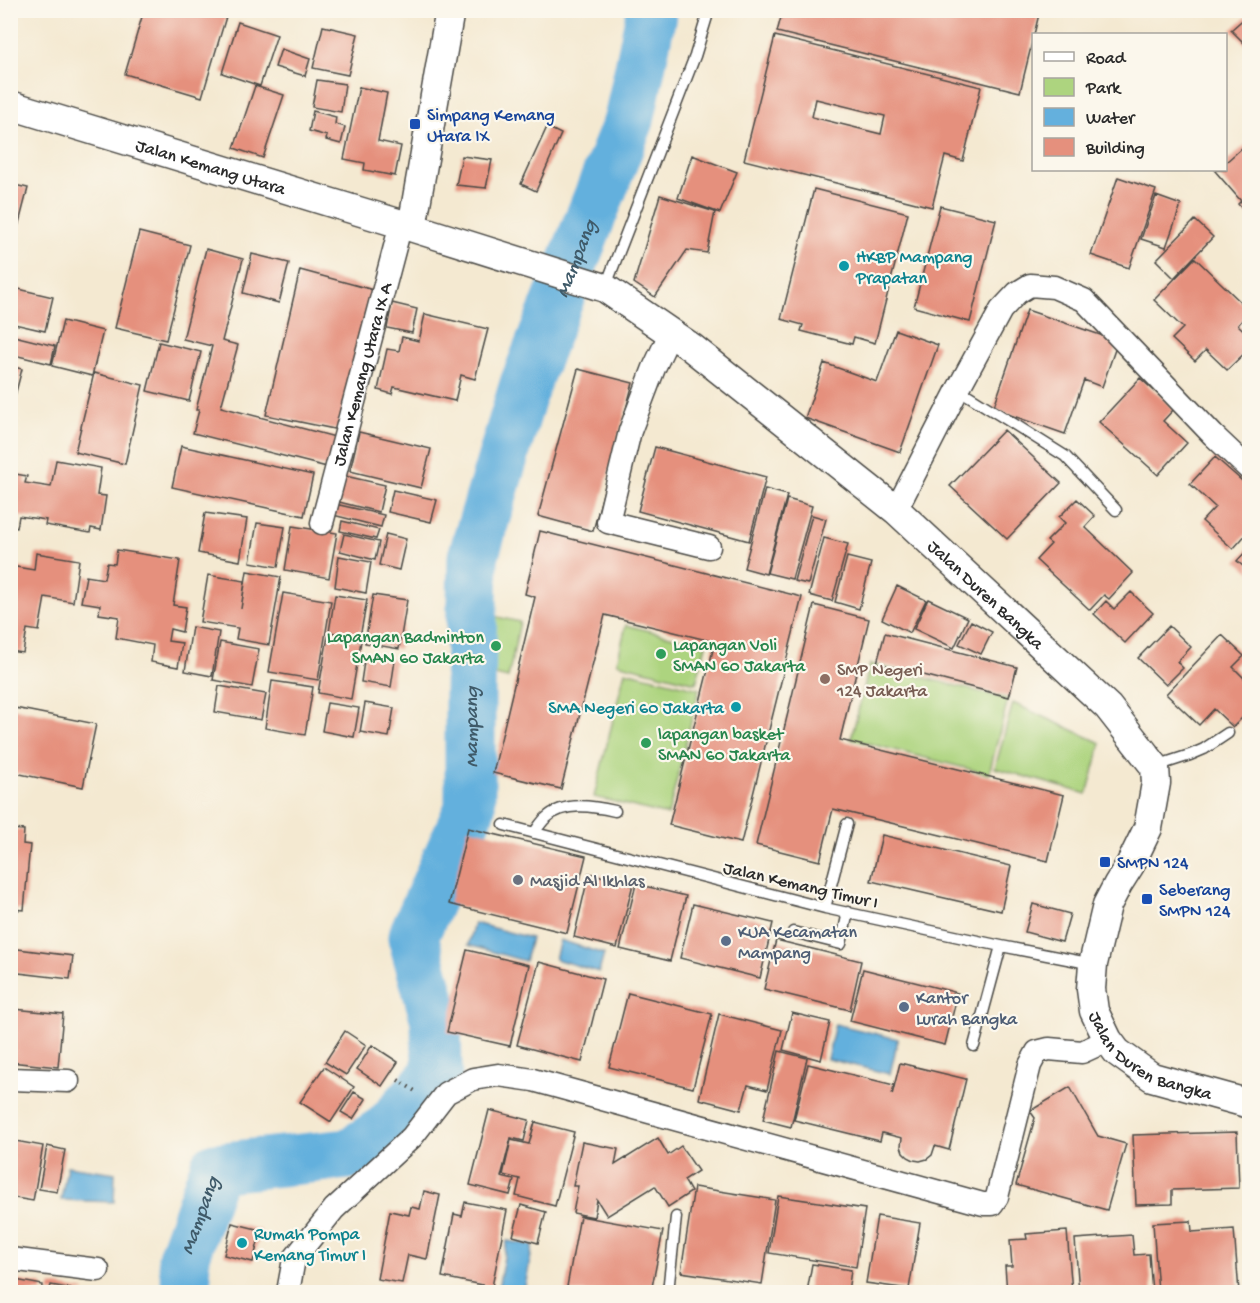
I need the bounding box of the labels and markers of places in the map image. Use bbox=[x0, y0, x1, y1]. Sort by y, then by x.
place label: Simpang Kemang Utara IX bbox=[427, 106, 555, 148]
marker: Simpang Kemang Utara IX bbox=[408, 117, 422, 131]
place label: HKBP Mampang Prapatan bbox=[855, 248, 973, 290]
marker: HKBP Mampang Prapatan bbox=[837, 259, 851, 273]
place label: Lapangan Badminton SMAN 60 Jakarta bbox=[327, 628, 485, 670]
place label: Lapangan Voli SMAN 60 Jakarta bbox=[673, 636, 806, 678]
marker: Lapangan Badminton SMAN 60 Jakarta bbox=[489, 639, 503, 653]
marker: Lapangan Voli SMAN 60 Jakarta bbox=[654, 647, 668, 661]
place label: SMP Negeri 124 Jakarta bbox=[836, 661, 928, 703]
marker: SMP Negeri 124 Jakarta bbox=[818, 672, 832, 686]
place label: SMA Negeri 60 Jakarta bbox=[548, 699, 725, 720]
marker: SMA Negeri 60 Jakarta bbox=[729, 700, 743, 714]
place label: lapangan basket SMAN 60 Jakarta bbox=[658, 725, 791, 767]
marker: lapangan basket SMAN 60 Jakarta bbox=[639, 736, 653, 750]
place label: SMPN 124 bbox=[1117, 854, 1189, 875]
marker: SMPN 124 bbox=[1098, 855, 1112, 869]
place label: Masjid Al Ikhlas bbox=[530, 872, 646, 893]
marker: Masjid Al Ikhlas bbox=[511, 873, 525, 887]
place label: Seberang SMPN 124 bbox=[1159, 881, 1231, 923]
marker: Seberang SMPN 124 bbox=[1140, 892, 1154, 906]
place label: KUA Kecamatan Mampang bbox=[738, 923, 858, 965]
marker: KUA Kecamatan Mampang bbox=[719, 934, 733, 948]
place label: Kantor Lurah Bangka bbox=[916, 989, 1018, 1031]
marker: Kantor Lurah Bangka bbox=[897, 1000, 911, 1014]
place label: Rumah Pompa Kemang Timur I bbox=[254, 1225, 366, 1267]
marker: Rumah Pompa Kemang Timur I bbox=[235, 1236, 249, 1250]

